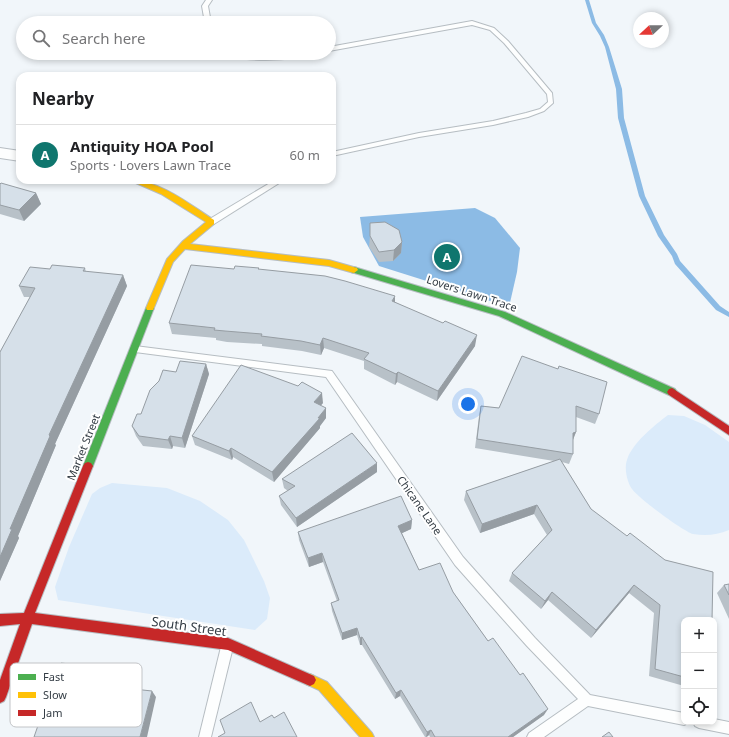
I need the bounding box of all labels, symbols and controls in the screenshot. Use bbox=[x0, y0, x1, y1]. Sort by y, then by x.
north arrow bbox=[633, 12, 669, 48]
search box bbox=[16, 16, 336, 60]
icon: search bbox=[30, 27, 52, 49]
text: Search here bbox=[62, 28, 145, 48]
text: Nearby bbox=[32, 87, 94, 110]
text: Antiquity HOA Pool bbox=[70, 136, 214, 156]
text: A bbox=[41, 146, 50, 164]
text: 60 m bbox=[290, 146, 320, 164]
text: Sports · Lovers Lawn Trace bbox=[70, 156, 231, 174]
pin: A bbox=[434, 242, 460, 272]
street label: Lovers Lawn Trace bbox=[425, 271, 519, 315]
your location bbox=[458, 394, 478, 414]
street label: Market Street bbox=[63, 412, 103, 482]
street label: Chicane Lane bbox=[394, 473, 446, 537]
street label: South Street bbox=[150, 612, 228, 640]
map controls bbox=[681, 617, 717, 725]
button: + bbox=[681, 617, 717, 653]
button: − bbox=[681, 653, 717, 689]
legend bbox=[10, 663, 142, 727]
text: Fast bbox=[43, 669, 64, 684]
text: Slow bbox=[43, 687, 67, 702]
button: locate bbox=[681, 689, 717, 725]
text: Jam bbox=[42, 705, 62, 720]

